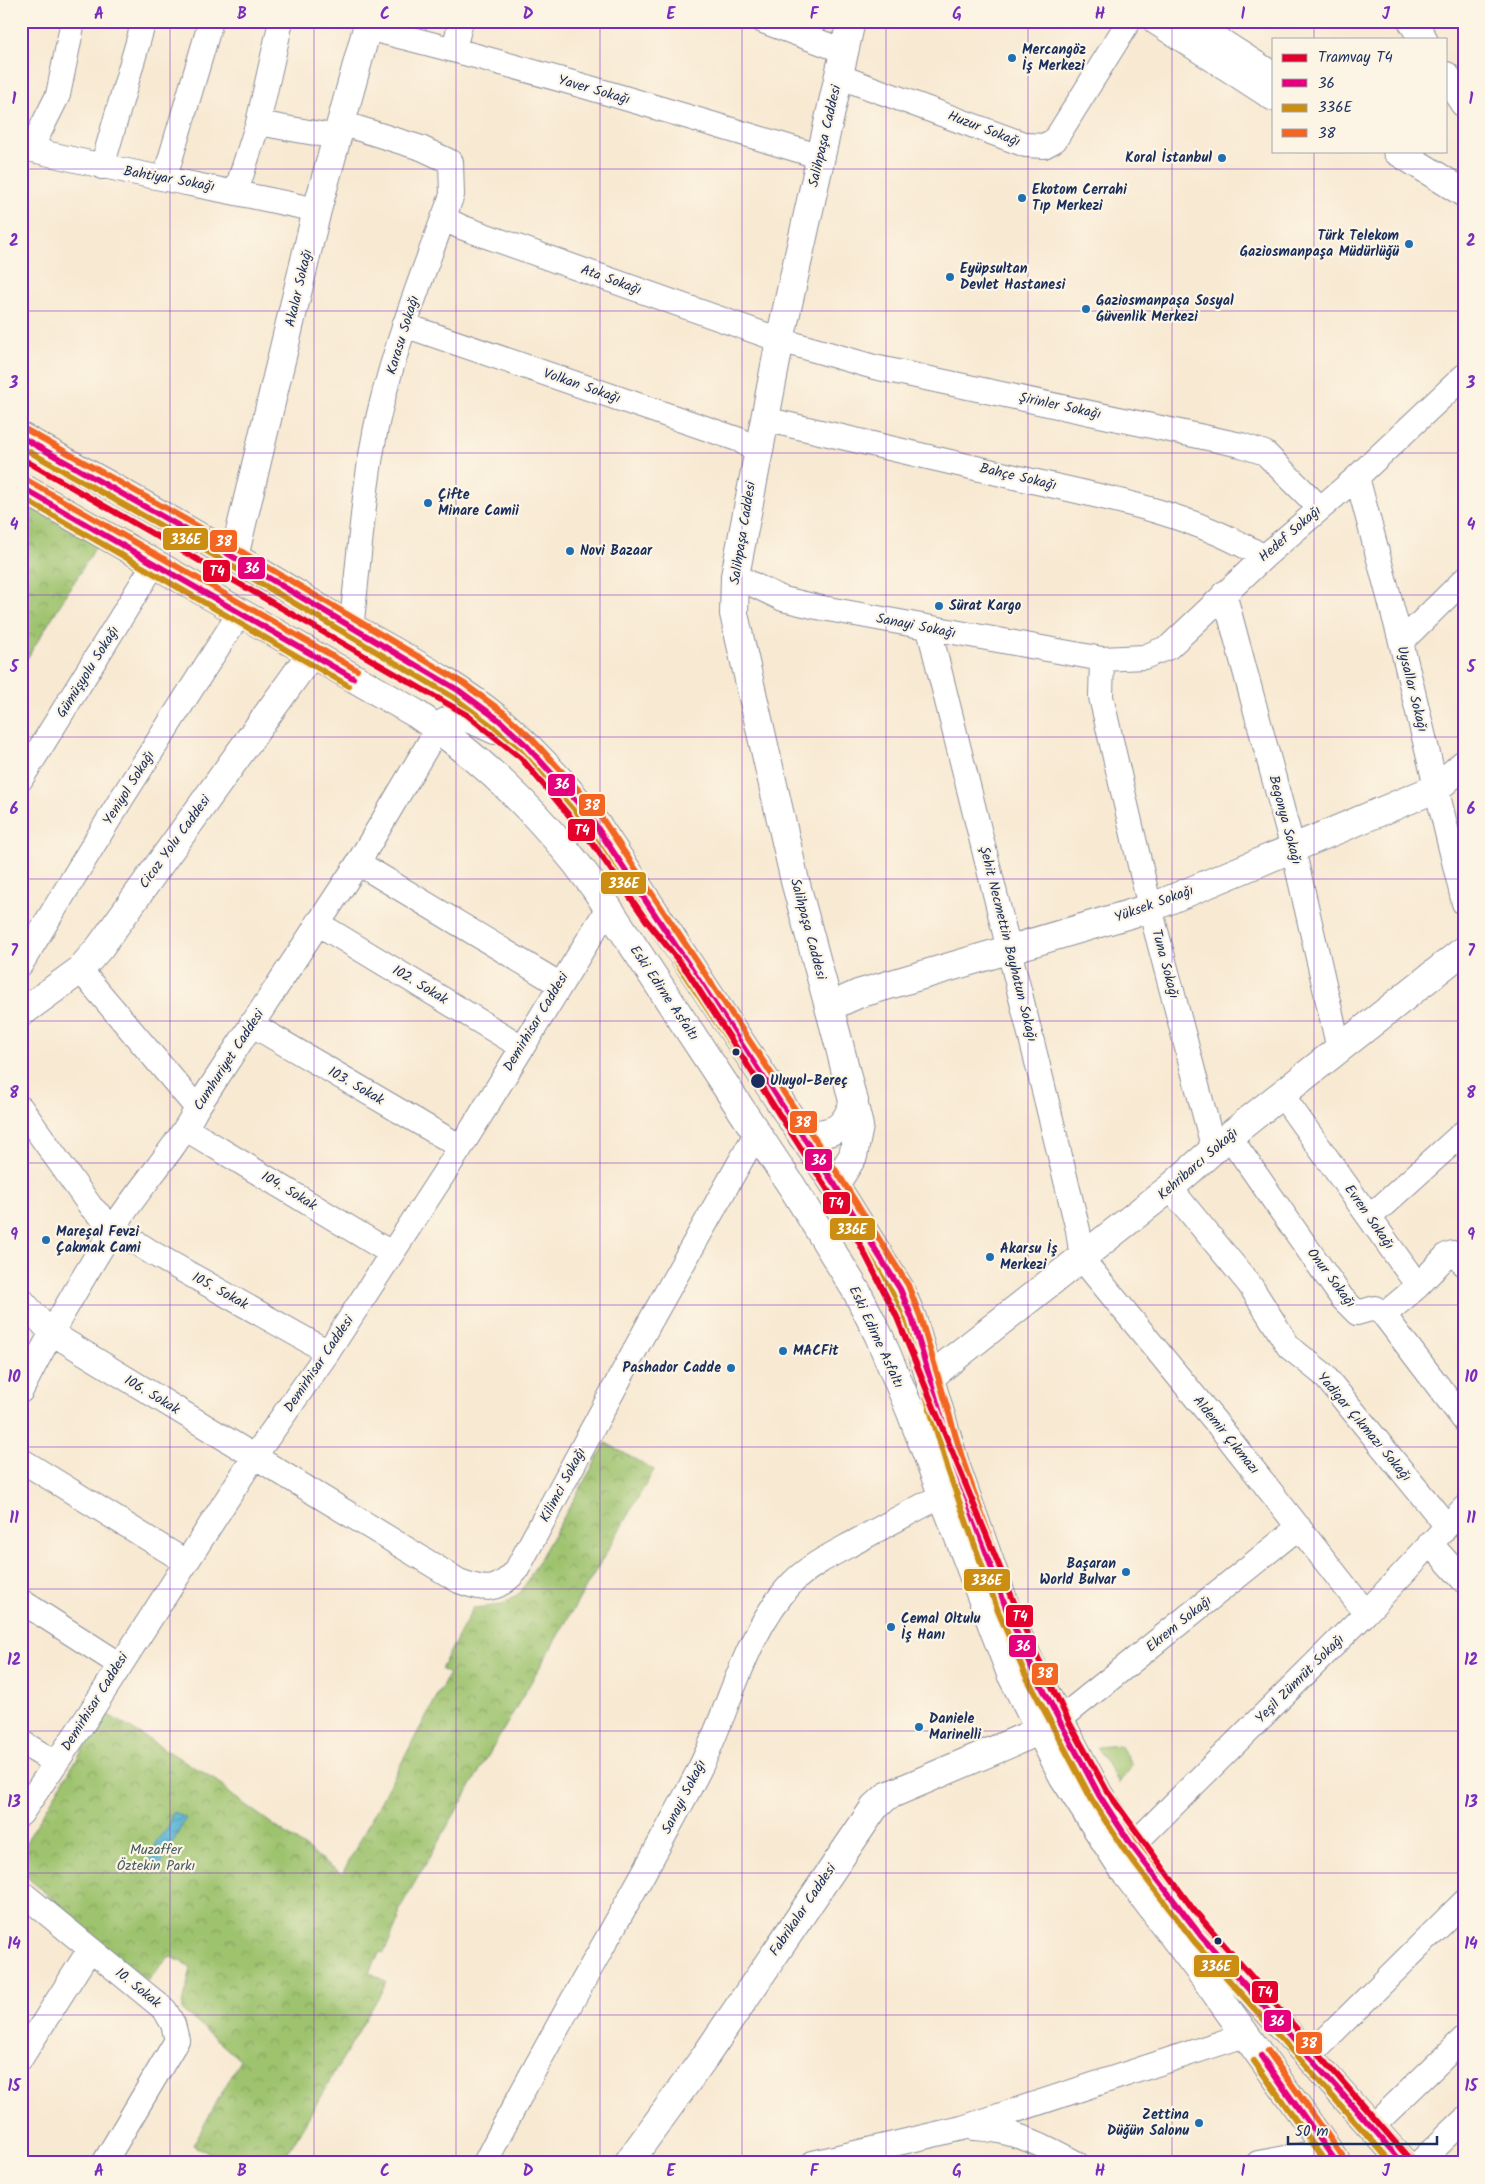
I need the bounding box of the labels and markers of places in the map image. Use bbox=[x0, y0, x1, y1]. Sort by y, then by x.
place label: Mercangöz İş Merkezi bbox=[1022, 39, 1086, 77]
marker: Mercangöz İş Merkezi bbox=[1006, 52, 1018, 64]
place label: Koral İstanbul bbox=[1125, 147, 1212, 169]
marker: Koral İstanbul bbox=[1216, 152, 1228, 164]
place label: Ekotom Cerrahi Tıp Merkezi bbox=[1032, 179, 1127, 217]
marker: Ekotom Cerrahi Tıp Merkezi bbox=[1016, 192, 1028, 204]
place label: Türk Telekom Gaziosmanpaşa Müdürlüğü bbox=[1240, 225, 1400, 263]
marker: Türk Telekom Gaziosmanpaşa Müdürlüğü bbox=[1403, 238, 1415, 250]
place label: Eyüpsultan Devlet Hastanesi bbox=[960, 258, 1066, 296]
marker: Eyüpsultan Devlet Hastanesi bbox=[944, 271, 956, 283]
place label: Gaziosmanpaşa Sosyal Güvenlik Merkezi bbox=[1096, 290, 1234, 328]
marker: Gaziosmanpaşa Sosyal Güvenlik Merkezi bbox=[1080, 303, 1092, 315]
place label: Çifte Minare Camii bbox=[438, 484, 519, 522]
marker: Çifte Minare Camii bbox=[422, 497, 434, 509]
place label: Novi Bazaar bbox=[580, 540, 653, 562]
marker: Novi Bazaar bbox=[564, 545, 576, 557]
place label: Sürat Kargo bbox=[949, 595, 1022, 617]
marker: Sürat Kargo bbox=[933, 600, 945, 612]
unlabelled marker bbox=[731, 1047, 741, 1057]
place label: Uluyol-Bereç bbox=[770, 1070, 848, 1092]
marker: Uluyol-Bereç bbox=[749, 1072, 767, 1090]
place label: Mareşal Fevzi Çakmak Cami bbox=[56, 1221, 141, 1259]
marker: Mareşal Fevzi Çakmak Cami bbox=[40, 1234, 52, 1246]
place label: Akarsu İş Merkezi bbox=[1000, 1238, 1058, 1276]
marker: Akarsu İş Merkezi bbox=[984, 1251, 996, 1263]
place label: MACFit bbox=[793, 1340, 839, 1362]
marker: MACFit bbox=[777, 1345, 789, 1357]
place label: Pashador Cadde bbox=[623, 1357, 721, 1379]
marker: Pashador Cadde bbox=[725, 1362, 737, 1374]
place label: Başaran World Bulvar bbox=[1040, 1553, 1117, 1591]
marker: Başaran World Bulvar bbox=[1120, 1566, 1132, 1578]
place label: Cemal Oltulu İş Hanı bbox=[901, 1608, 980, 1646]
marker: Cemal Oltulu İş Hanı bbox=[885, 1621, 897, 1633]
place label: Daniele Marinelli bbox=[929, 1708, 981, 1746]
marker: Daniele Marinelli bbox=[913, 1721, 925, 1733]
unlabelled marker bbox=[1213, 1936, 1223, 1946]
place label: Zettina Düğün Salonu bbox=[1107, 2104, 1189, 2142]
marker: Zettina Düğün Salonu bbox=[1193, 2117, 1205, 2129]

